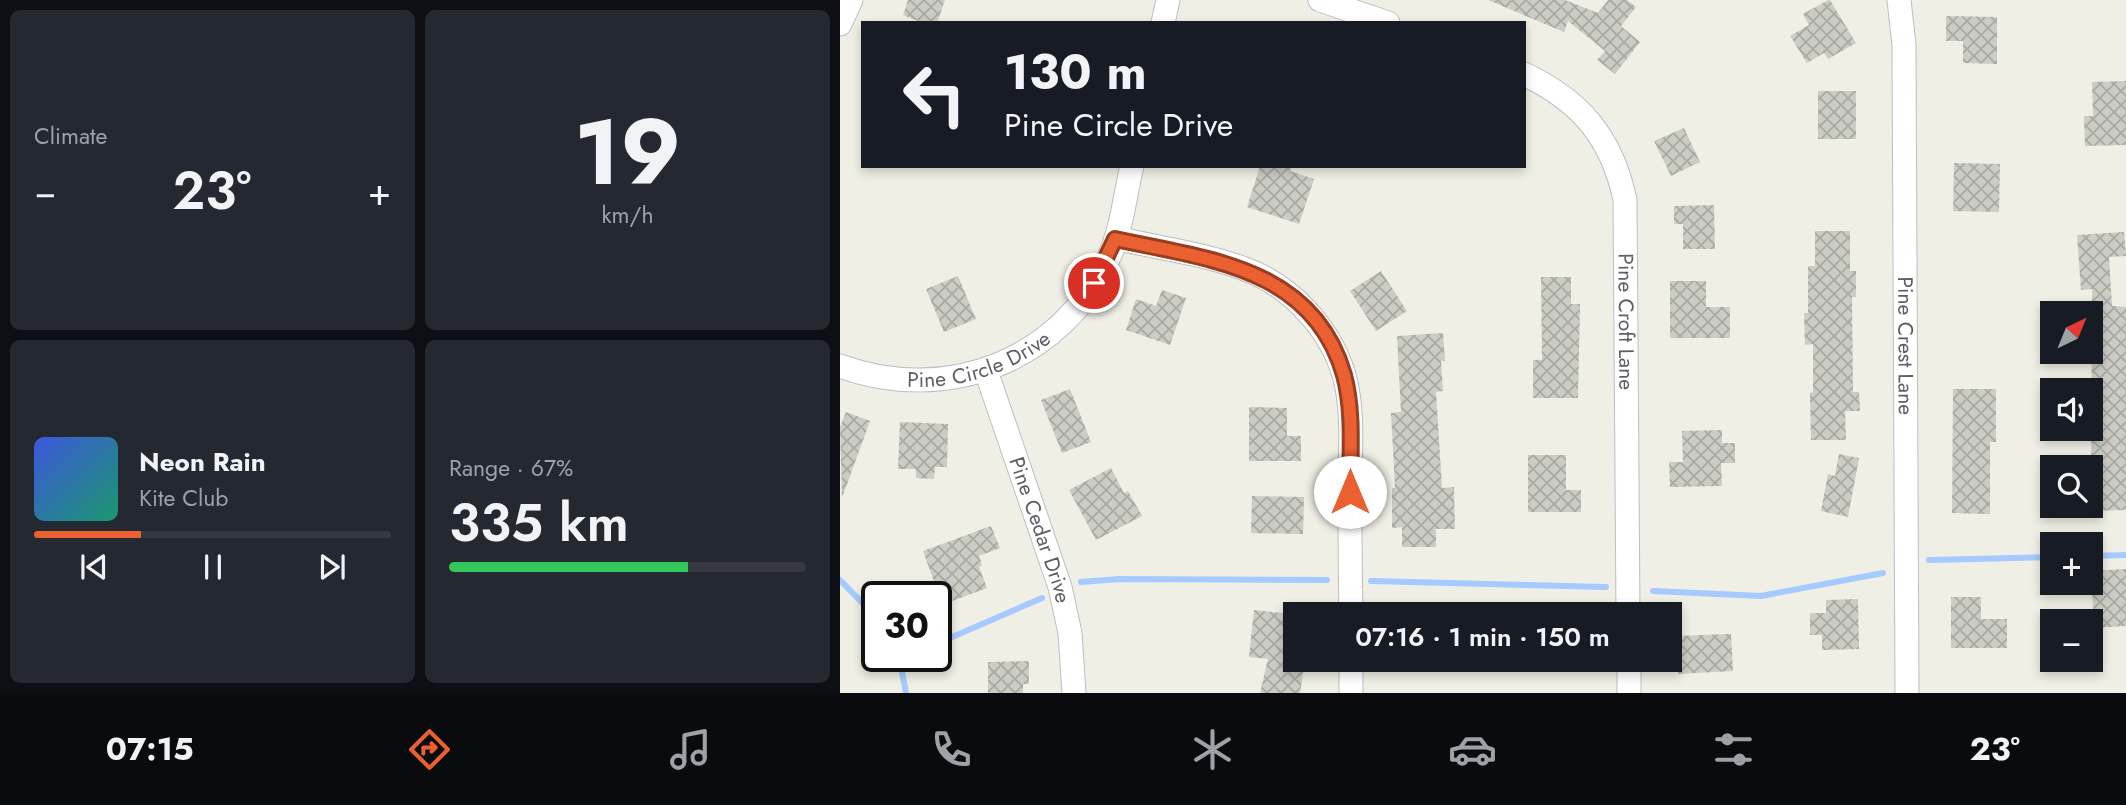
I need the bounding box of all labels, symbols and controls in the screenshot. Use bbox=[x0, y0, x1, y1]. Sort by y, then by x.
text: 130 m bbox=[1004, 37, 1147, 107]
icon: left bbox=[889, 49, 980, 140]
text: 19 bbox=[574, 87, 681, 218]
text: Pine Circle Drive bbox=[1004, 102, 1233, 148]
text: Climate bbox=[34, 119, 107, 153]
text: 23° bbox=[173, 153, 251, 229]
text: − bbox=[34, 164, 56, 219]
text: + bbox=[368, 164, 391, 219]
text: km/h bbox=[602, 198, 653, 232]
pin bbox=[1064, 253, 1124, 313]
street label: Pine Croft Lane bbox=[1610, 253, 1641, 390]
icon: arrive bbox=[1075, 264, 1113, 302]
street label: Pine Crest Lane bbox=[1890, 276, 1921, 415]
north arrow bbox=[2040, 301, 2104, 364]
map controls bbox=[2040, 301, 2103, 672]
street label: Pine Circle Drive bbox=[907, 324, 1057, 395]
button: sound bbox=[2040, 378, 2103, 441]
text: Neon Rain bbox=[139, 443, 266, 481]
text: Range · 67% bbox=[449, 451, 573, 485]
street label: Pine Cedar Drive bbox=[1002, 453, 1078, 606]
position arrow bbox=[1313, 455, 1387, 529]
button: search bbox=[2040, 455, 2103, 518]
text: Kite Club bbox=[139, 481, 228, 515]
text: 335 km bbox=[449, 485, 629, 561]
button: + bbox=[2040, 532, 2103, 595]
icon: previous bbox=[75, 548, 113, 586]
icon: pause bbox=[194, 548, 232, 586]
icon: next bbox=[313, 548, 351, 586]
speed limit sign: 30 bbox=[861, 581, 952, 672]
button: − bbox=[2040, 609, 2103, 672]
text: 07:16 · 1 min · 150 m bbox=[1355, 618, 1610, 656]
icon: directions bbox=[405, 725, 454, 774]
icon: music bbox=[666, 725, 715, 774]
icon: phone bbox=[927, 725, 976, 774]
icon: climate bbox=[1188, 725, 1237, 774]
icon: car bbox=[1448, 725, 1497, 774]
icon: filters bbox=[1709, 725, 1758, 774]
text: 07:15 bbox=[106, 726, 194, 772]
text: 23° bbox=[1970, 726, 2020, 772]

